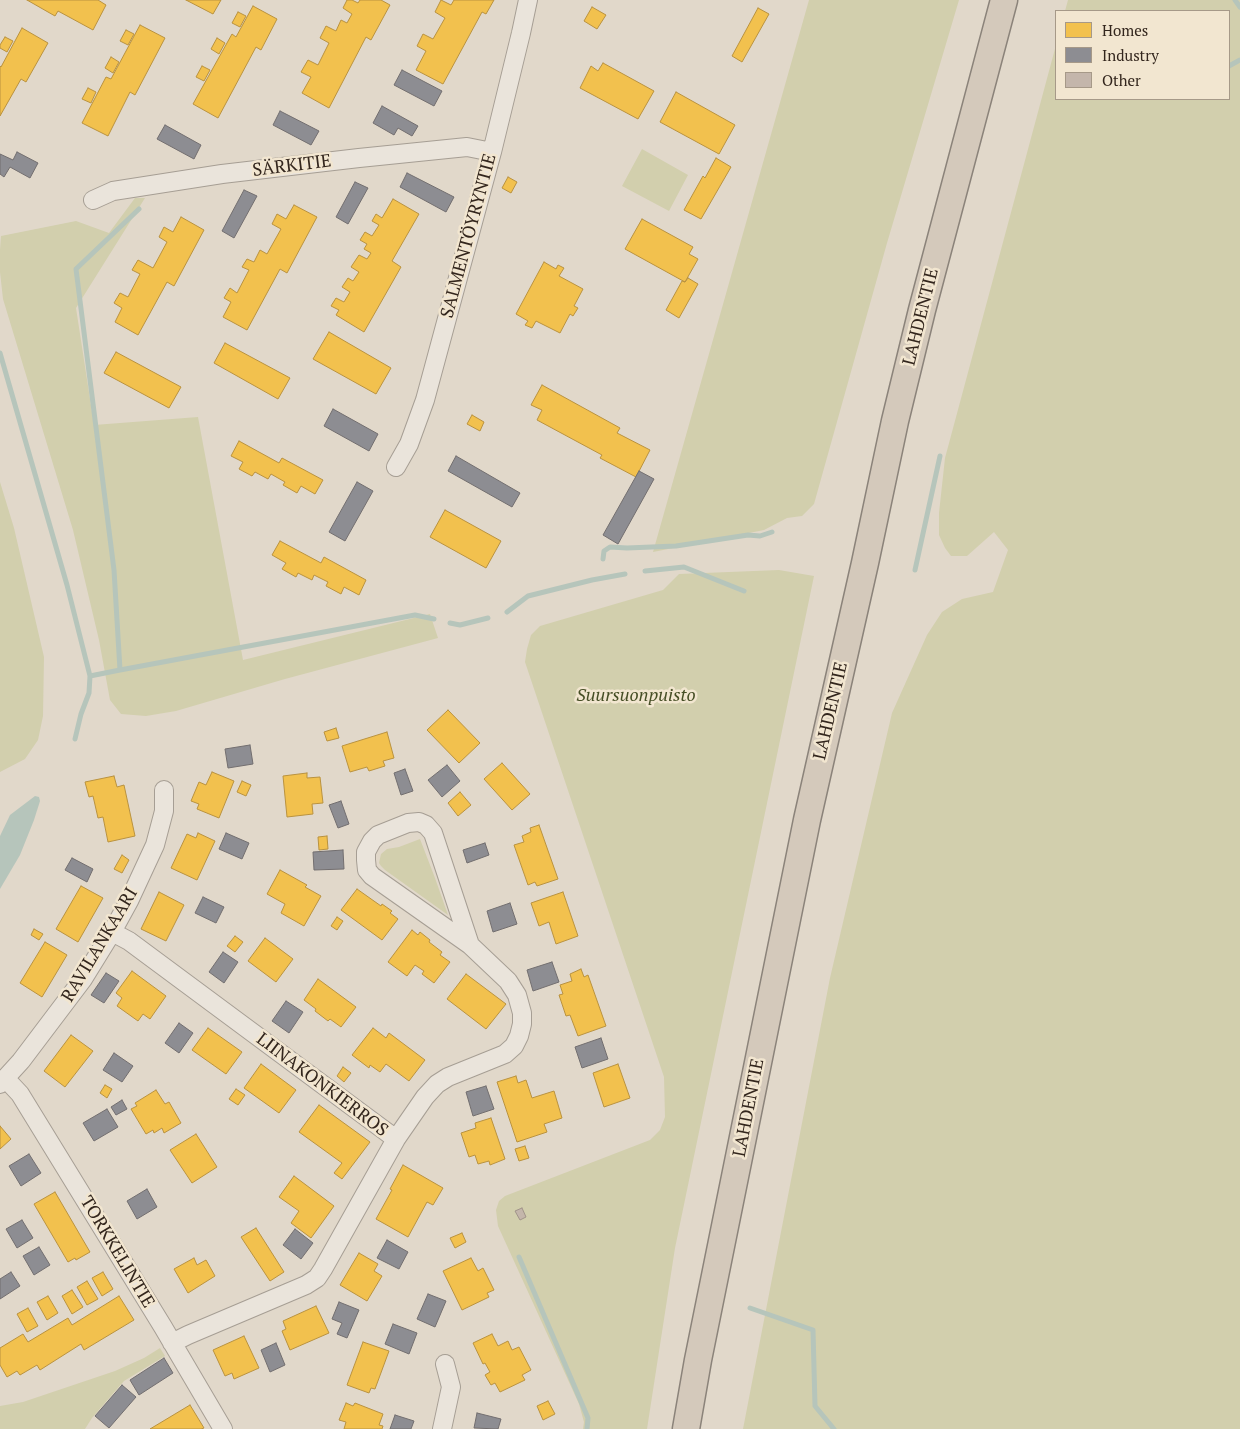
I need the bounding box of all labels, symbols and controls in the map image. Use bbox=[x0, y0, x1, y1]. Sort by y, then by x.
legend bbox=[1055, 10, 1230, 100]
text: Homes bbox=[1102, 20, 1148, 40]
text: Industry bbox=[1102, 45, 1159, 65]
text: Other bbox=[1102, 70, 1141, 90]
street label: SÄRKITIE bbox=[251, 150, 333, 182]
street label: SALMENTÖYRYNTIE bbox=[437, 152, 501, 320]
street label: LAHDENTIE bbox=[898, 266, 944, 368]
street label: LAHDENTIE bbox=[809, 660, 853, 762]
park label: Suursuonpuisto bbox=[576, 685, 696, 707]
street label: RAVILANKAARI bbox=[57, 884, 143, 1006]
street label: LIINAKONKIERROS bbox=[252, 1028, 392, 1142]
street label: LAHDENTIE bbox=[729, 1057, 769, 1159]
street label: TORKKELINTIE bbox=[75, 1192, 159, 1312]

